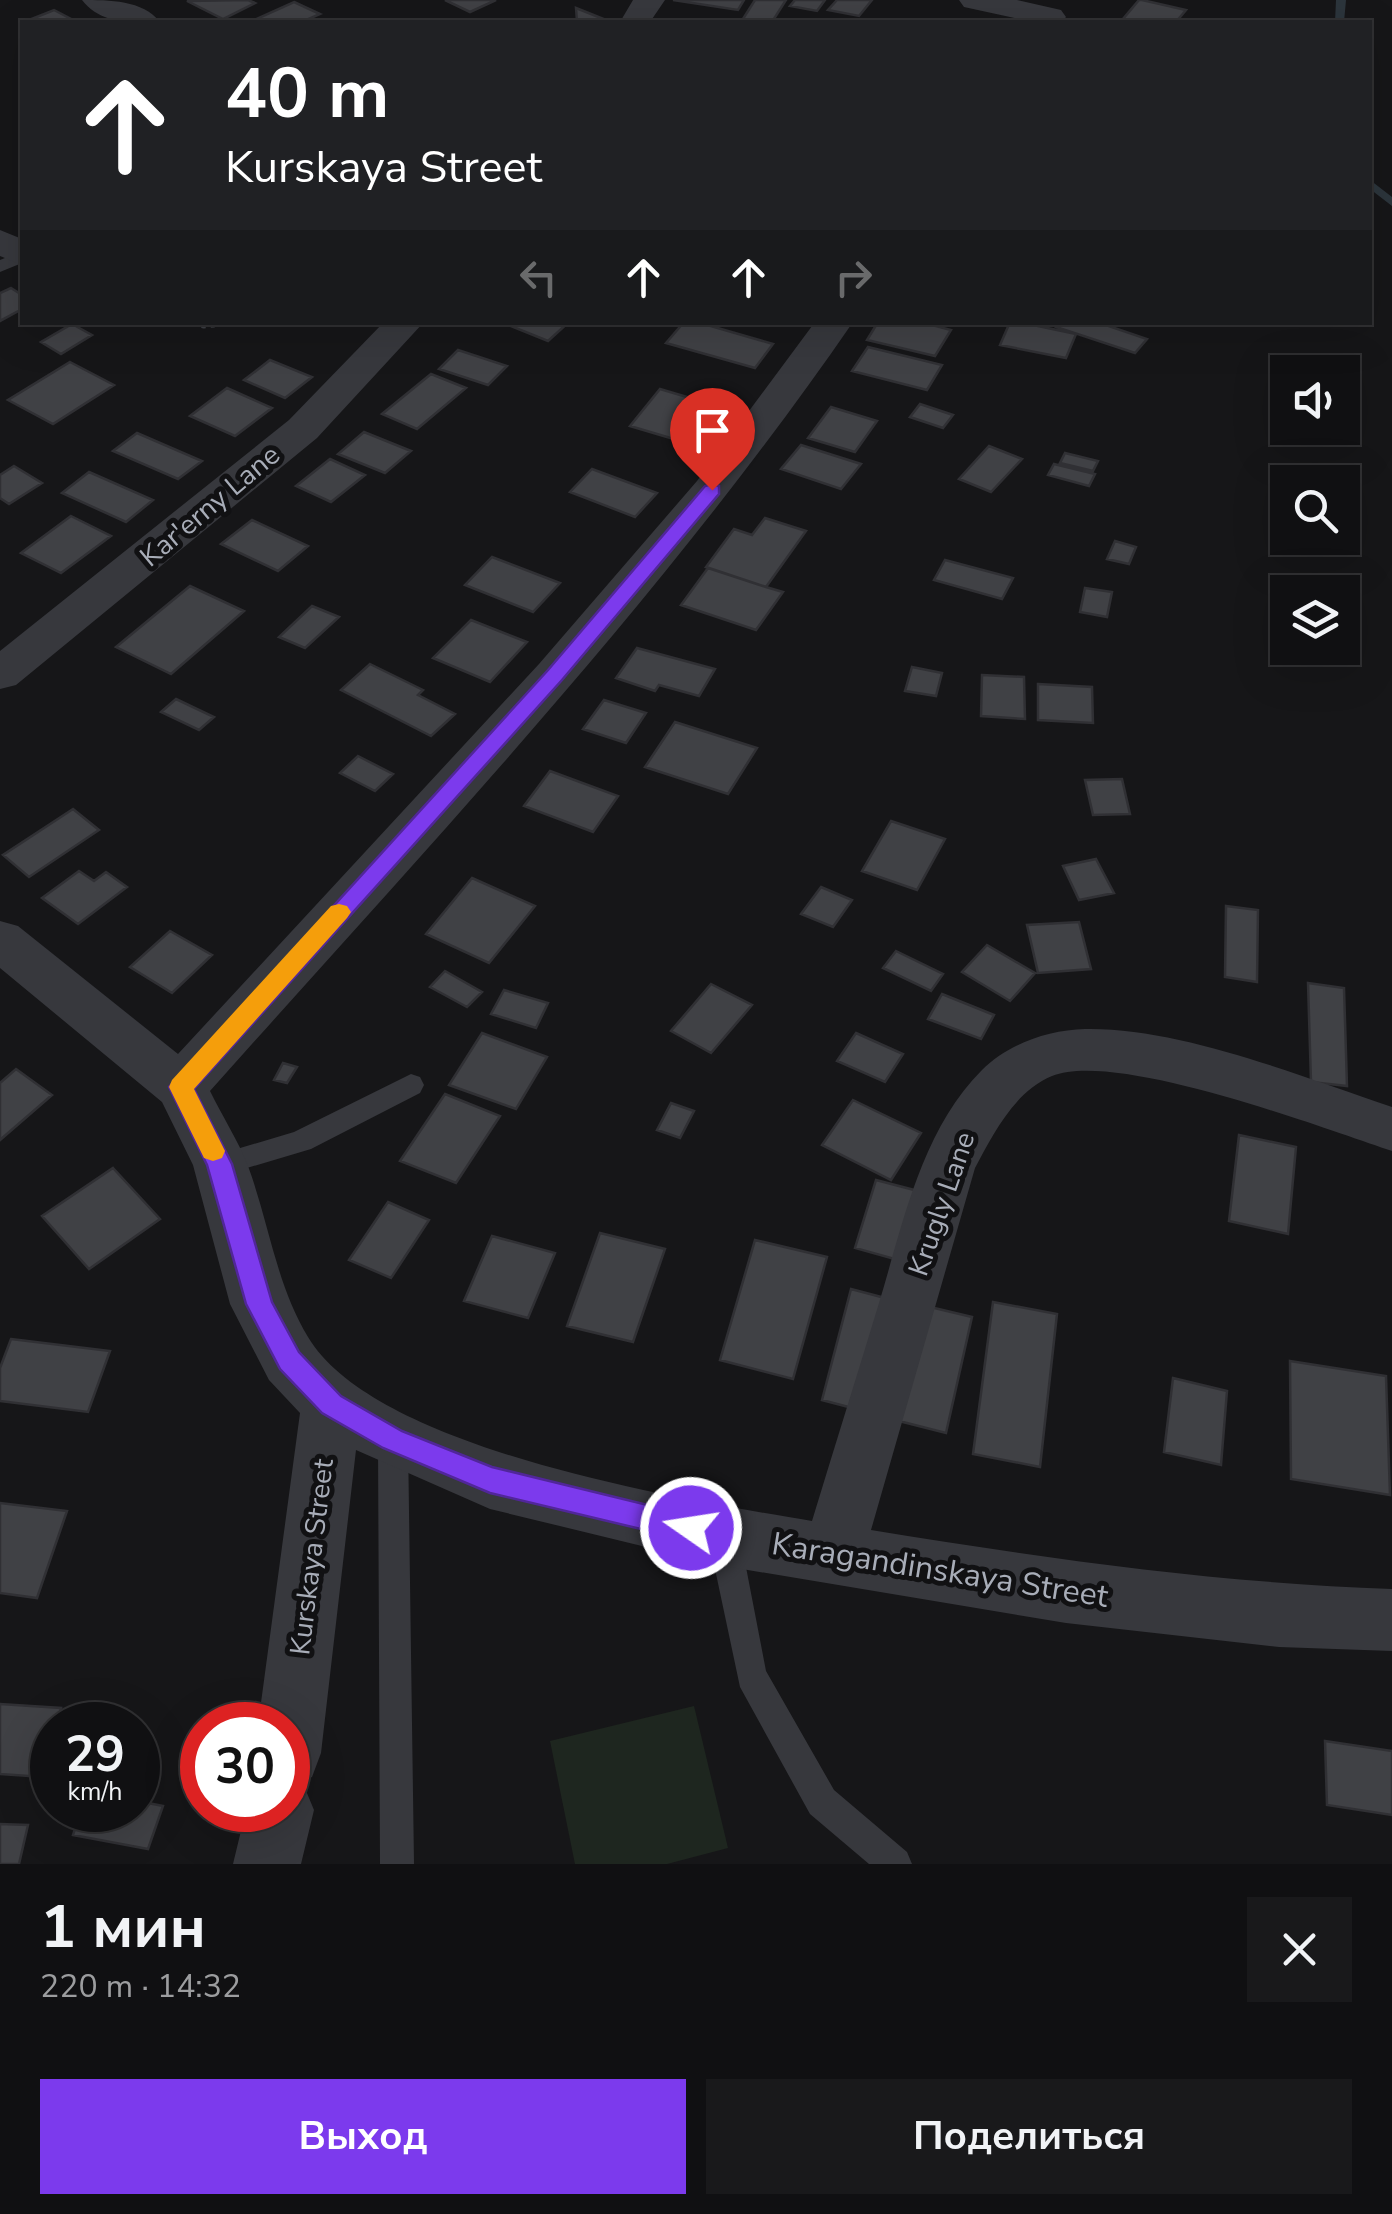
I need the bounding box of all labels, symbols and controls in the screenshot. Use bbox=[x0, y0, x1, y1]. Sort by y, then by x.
text: 40 m bbox=[225, 46, 389, 142]
icon: ahead bbox=[60, 60, 190, 190]
text: Kurskaya Street bbox=[225, 137, 542, 198]
icon: left bbox=[511, 250, 566, 305]
icon: ahead bbox=[616, 250, 671, 305]
icon: ahead bbox=[721, 250, 776, 305]
icon: right bbox=[826, 250, 881, 305]
map controls bbox=[1270, 355, 1360, 665]
button: sound bbox=[1270, 355, 1360, 445]
pin bbox=[670, 388, 755, 491]
icon: arrive bbox=[685, 403, 740, 458]
street label: Kar'erny Lane bbox=[132, 436, 288, 576]
button: search bbox=[1270, 465, 1360, 555]
button: layers bbox=[1270, 575, 1360, 665]
street label: Krugly Lane bbox=[900, 1127, 984, 1281]
street label: Kurskaya Street bbox=[281, 1457, 343, 1657]
position arrow bbox=[639, 1476, 743, 1580]
street label: Karagandinskaya Street bbox=[769, 1522, 1112, 1618]
speed limit sign: 30 bbox=[180, 1702, 310, 1832]
text: 29 bbox=[65, 1720, 125, 1789]
text: km/h bbox=[67, 1775, 123, 1809]
text: 1 мин bbox=[40, 1886, 206, 1968]
button: close bbox=[1247, 1897, 1352, 2002]
text: 220 m · 14:32 bbox=[40, 1965, 241, 2008]
button: Выход bbox=[40, 2079, 686, 2194]
button: Поделиться bbox=[706, 2079, 1352, 2194]

